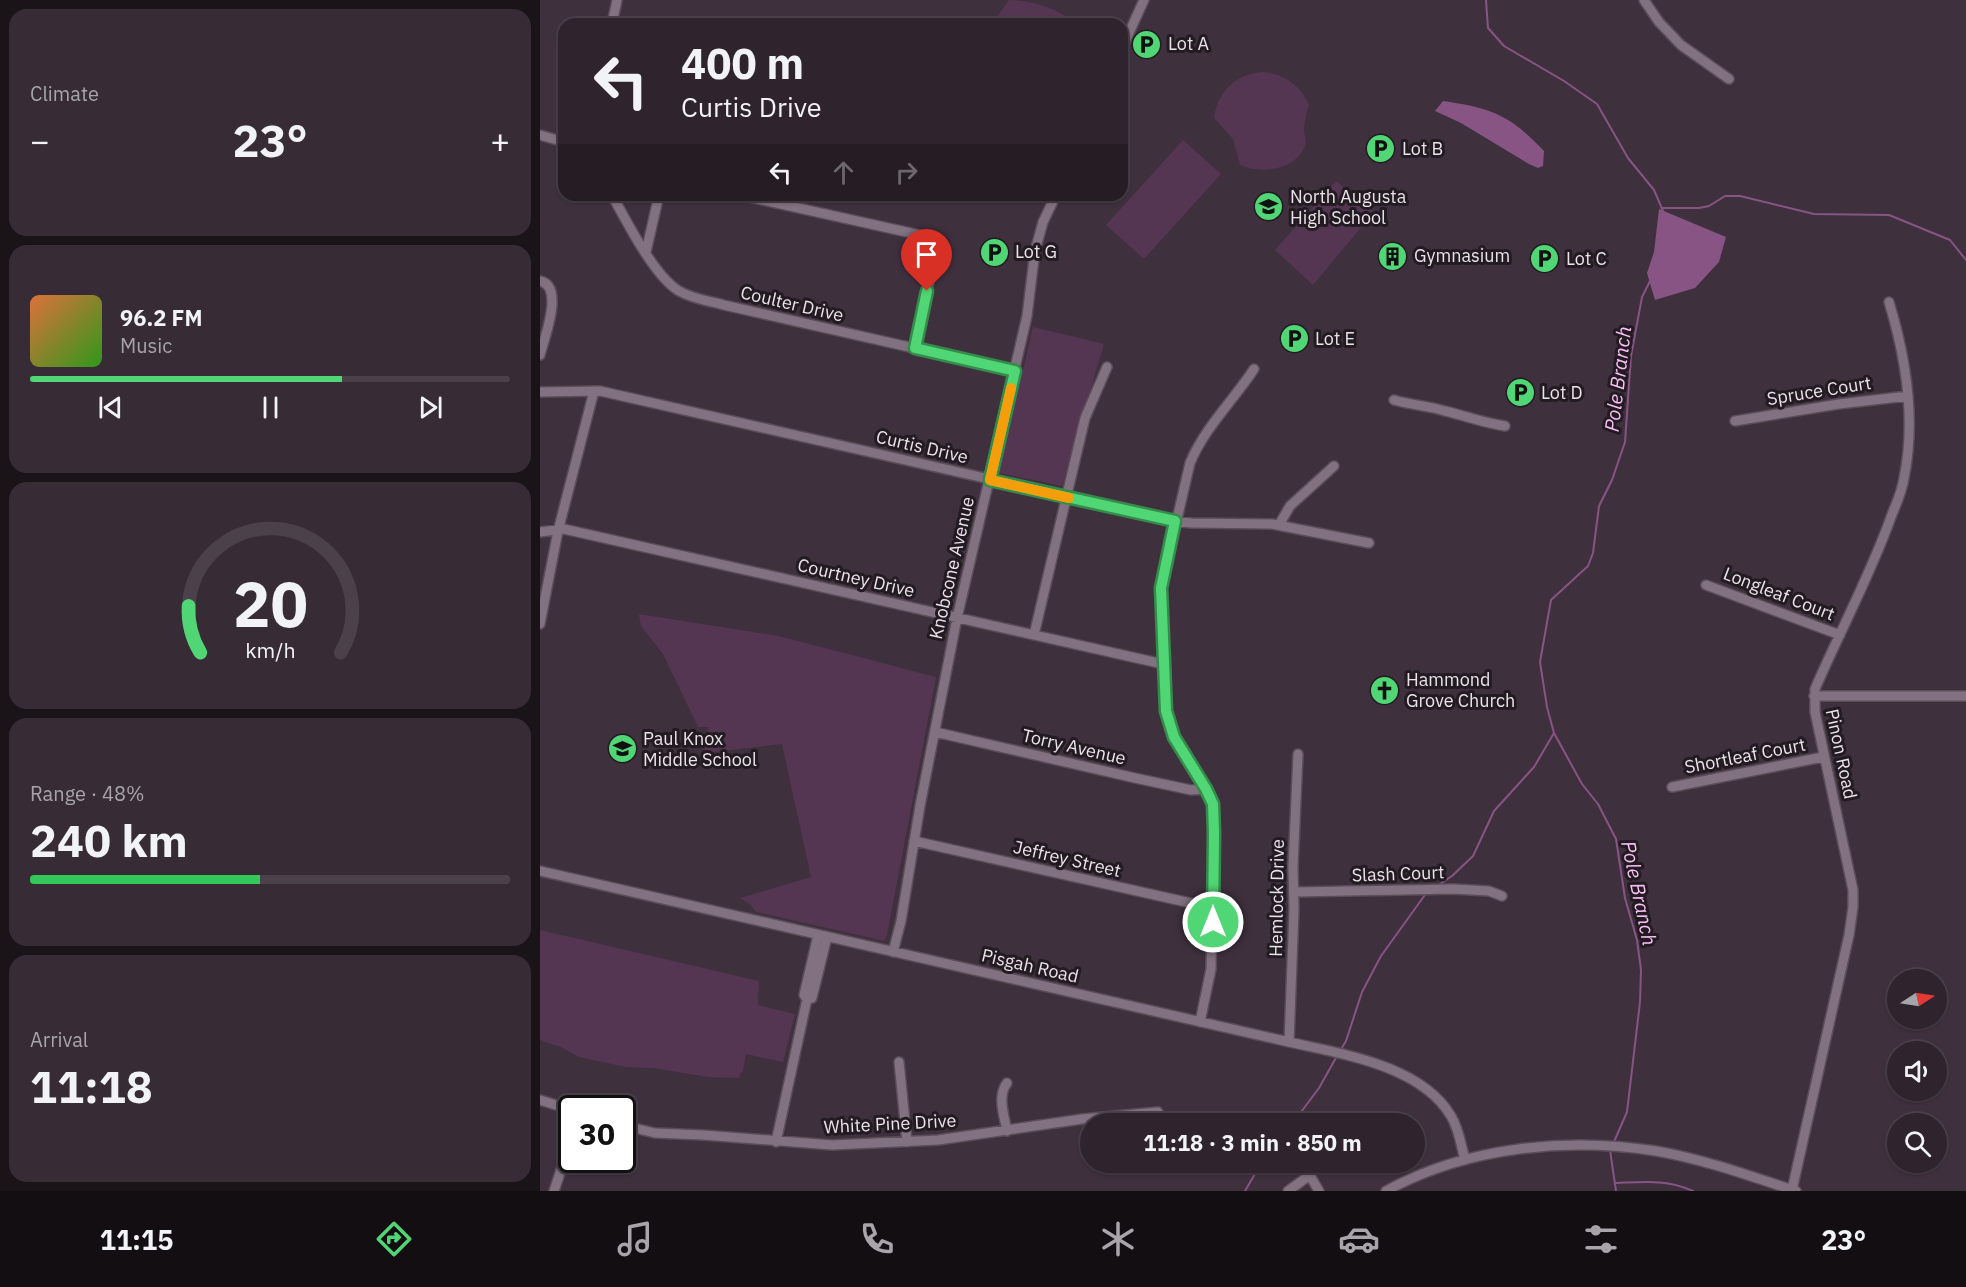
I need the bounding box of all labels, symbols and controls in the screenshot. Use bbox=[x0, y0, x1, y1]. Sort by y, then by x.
parking icon: Lot A bbox=[1131, 28, 1163, 60]
place label: Lot A bbox=[1168, 32, 1209, 55]
text: 400 m bbox=[681, 36, 804, 91]
icon: left bbox=[582, 42, 660, 120]
text: Climate bbox=[30, 80, 99, 107]
text: Curtis Drive bbox=[681, 89, 822, 124]
text: 23° bbox=[232, 111, 308, 169]
text: − bbox=[30, 119, 50, 162]
text: + bbox=[490, 119, 510, 162]
parking icon: Lot B bbox=[1365, 133, 1397, 165]
place label: Lot B bbox=[1402, 137, 1443, 160]
icon: left bbox=[764, 156, 797, 189]
icon: ahead bbox=[827, 156, 860, 189]
icon: right bbox=[890, 156, 923, 189]
place label: North Augusta High School bbox=[1290, 185, 1407, 229]
school or university icon: North Augusta High School bbox=[1253, 191, 1285, 223]
pin bbox=[901, 229, 952, 291]
parking icon: Lot G bbox=[978, 236, 1010, 268]
icon: arrive bbox=[910, 238, 943, 271]
place label: Lot G bbox=[1015, 240, 1057, 263]
building icon: Gymnasium bbox=[1377, 240, 1409, 272]
parking icon: Lot C bbox=[1529, 243, 1561, 275]
place label: Gymnasium bbox=[1414, 244, 1510, 267]
place label: Lot C bbox=[1566, 247, 1607, 270]
street label: Coulter Drive bbox=[738, 280, 846, 327]
text: 96.2 FM bbox=[120, 303, 203, 332]
parking icon: Lot E bbox=[1278, 323, 1310, 355]
water label: Pole Branch bbox=[1598, 325, 1637, 433]
place label: Lot E bbox=[1315, 327, 1355, 350]
text: Music bbox=[120, 332, 172, 359]
street label: Spruce Court bbox=[1765, 371, 1873, 410]
parking icon: Lot D bbox=[1504, 377, 1536, 409]
place label: Lot D bbox=[1541, 381, 1583, 404]
icon: previous bbox=[94, 391, 127, 424]
icon: pause bbox=[254, 391, 287, 424]
icon: next bbox=[414, 391, 447, 424]
street label: Curtis Drive bbox=[874, 425, 970, 468]
street label: Knobcone Avenue bbox=[924, 494, 979, 641]
street label: Courtney Drive bbox=[795, 553, 917, 602]
street label: Longleaf Court bbox=[1720, 562, 1838, 625]
text: 20 bbox=[233, 563, 307, 644]
text: km/h bbox=[245, 636, 295, 664]
place label: Hammond Grove Church bbox=[1406, 668, 1515, 712]
church icon: Hammond Grove Church bbox=[1369, 674, 1401, 706]
street label: Pinon Road bbox=[1821, 707, 1862, 801]
street label: Torry Avenue bbox=[1020, 723, 1128, 770]
place label: Paul Knox Middle School bbox=[643, 727, 757, 771]
school or university icon: Paul Knox Middle School bbox=[606, 733, 638, 765]
street label: Shortleaf Court bbox=[1682, 733, 1807, 779]
text: Range · 48% bbox=[30, 780, 145, 807]
text: 240 km bbox=[30, 811, 188, 869]
street label: Jeffrey Street bbox=[1011, 835, 1123, 882]
water label: Pole Branch bbox=[1615, 838, 1664, 948]
street label: Hemlock Drive bbox=[1264, 839, 1289, 957]
street label: Slash Court bbox=[1351, 860, 1445, 887]
position arrow bbox=[1181, 890, 1245, 954]
street label: Pisgah Road bbox=[979, 943, 1081, 988]
north arrow bbox=[1887, 969, 1947, 1029]
map controls bbox=[1887, 969, 1947, 1173]
text: Arrival bbox=[30, 1026, 88, 1053]
button: sound bbox=[1887, 1041, 1947, 1101]
text: 11:18 bbox=[30, 1057, 153, 1115]
speed limit sign: 30 bbox=[558, 1095, 636, 1173]
street label: White Pine Drive bbox=[823, 1109, 957, 1138]
button: search bbox=[1887, 1113, 1947, 1173]
text: 11:18 · 3 min · 850 m bbox=[1143, 1128, 1362, 1157]
icon: directions bbox=[373, 1218, 415, 1260]
icon: music bbox=[614, 1218, 656, 1260]
icon: phone bbox=[856, 1218, 898, 1260]
icon: climate bbox=[1097, 1218, 1139, 1260]
icon: car bbox=[1338, 1218, 1380, 1260]
icon: filters bbox=[1580, 1218, 1622, 1260]
text: 11:15 bbox=[100, 1222, 173, 1257]
text: 23° bbox=[1821, 1222, 1866, 1257]

